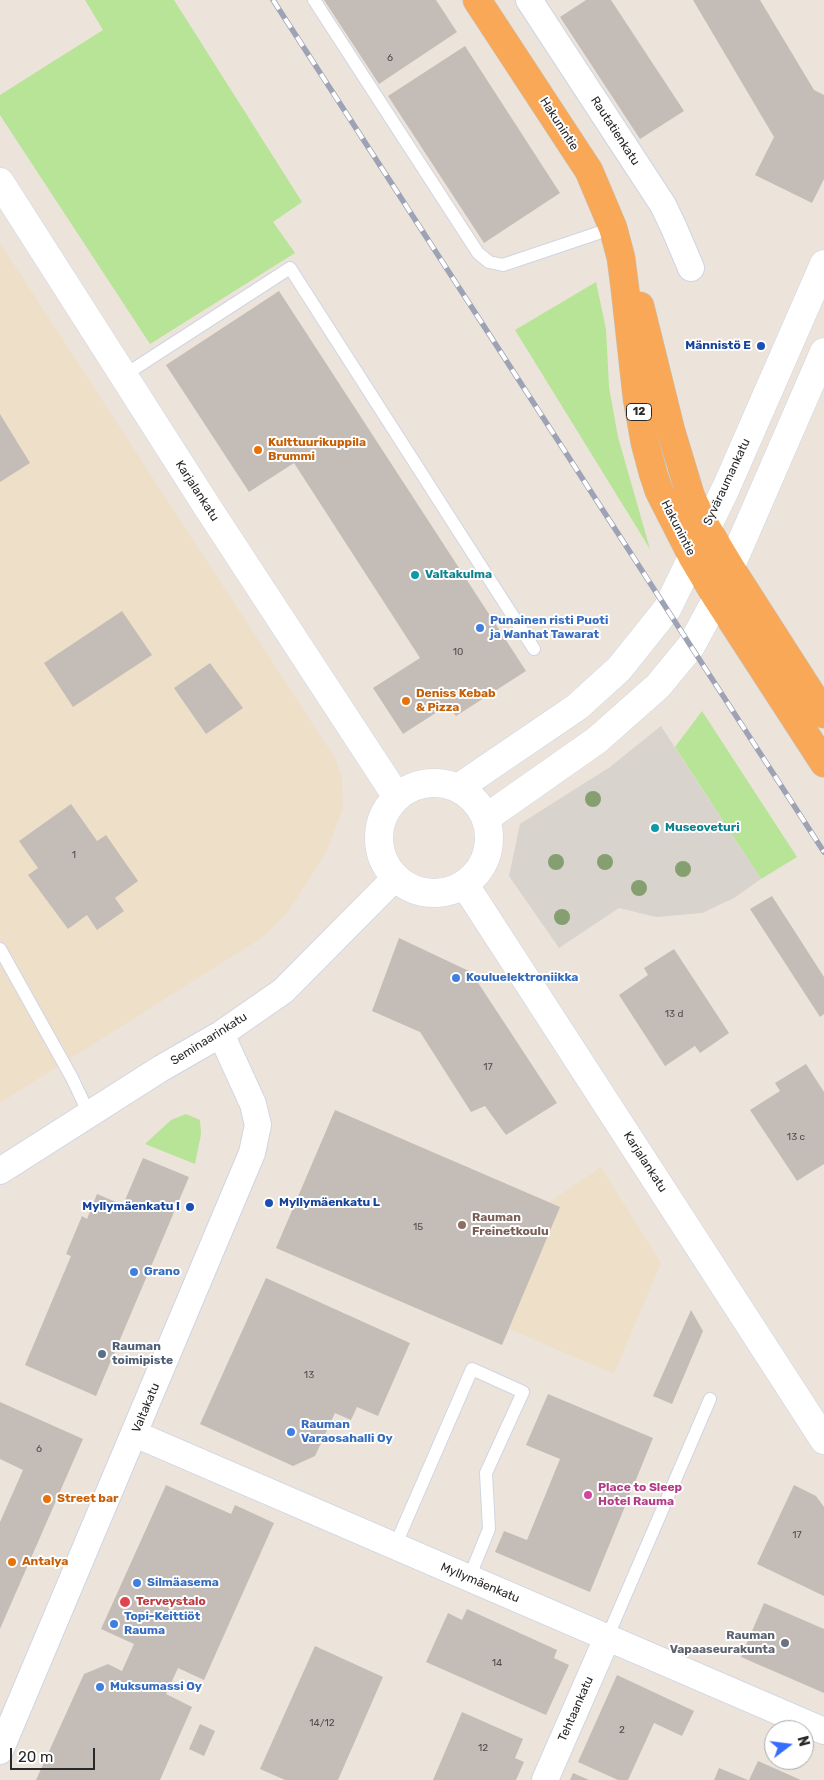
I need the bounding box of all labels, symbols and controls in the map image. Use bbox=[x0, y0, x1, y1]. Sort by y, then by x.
house number: 6 bbox=[387, 52, 393, 64]
street label: Rautatienkatu bbox=[587, 94, 643, 168]
street label: Hakunintie bbox=[537, 95, 581, 153]
place label: Männistö E bbox=[685, 339, 751, 353]
marker: Männistö E bbox=[755, 340, 767, 352]
road number: 12 bbox=[626, 404, 652, 421]
place label: Kulttuurikuppila Brummi bbox=[268, 436, 366, 464]
street label: Syväraumankatu bbox=[700, 436, 754, 528]
marker: Kulttuurikuppila Brummi bbox=[252, 444, 264, 456]
street label: Karjalankatu bbox=[172, 458, 222, 524]
street label: Hakunintie bbox=[658, 498, 698, 558]
place label: Valtakulma bbox=[425, 568, 492, 582]
marker: Valtakulma bbox=[409, 569, 421, 581]
place label: Punainen risti Puoti ja Wanhat Tawarat bbox=[490, 614, 608, 642]
marker: Punainen risti Puoti ja Wanhat Tawarat bbox=[474, 622, 486, 634]
house number: 10 bbox=[453, 646, 463, 658]
place label: Deniss Kebab & Pizza bbox=[416, 687, 496, 715]
marker: Deniss Kebab & Pizza bbox=[400, 695, 412, 707]
place label: Museoveturi bbox=[665, 821, 740, 835]
marker: Museoveturi bbox=[649, 822, 661, 834]
house number: 1 bbox=[72, 849, 76, 861]
place label: Kouluelektroniikka bbox=[466, 971, 578, 985]
marker: Kouluelektroniikka bbox=[450, 972, 462, 984]
house number: 13 d bbox=[665, 1008, 683, 1020]
street label: Seminaarinkatu bbox=[168, 1010, 250, 1068]
house number: 17 bbox=[483, 1061, 493, 1073]
street label: Karjalankatu bbox=[620, 1129, 670, 1195]
house number: 13 c bbox=[787, 1131, 805, 1143]
place label: Myllymäenkatu L bbox=[279, 1196, 380, 1210]
marker: Myllymäenkatu L bbox=[263, 1197, 275, 1209]
place label: Myllymäenkatu I bbox=[82, 1200, 180, 1214]
marker: Myllymäenkatu I bbox=[184, 1201, 196, 1213]
place label: Rauman Freinetkoulu bbox=[472, 1211, 549, 1239]
marker: Rauman Freinetkoulu bbox=[456, 1219, 468, 1231]
house number: 15 bbox=[413, 1221, 423, 1233]
place label: Grano bbox=[144, 1265, 180, 1279]
marker: Grano bbox=[128, 1266, 140, 1278]
place label: Rauman toimipiste bbox=[112, 1340, 173, 1368]
marker: Rauman toimipiste bbox=[96, 1348, 108, 1360]
house number: 13 bbox=[304, 1369, 314, 1381]
street label: Valtakatu bbox=[129, 1381, 163, 1435]
place label: Rauman Varaosahalli Oy bbox=[301, 1418, 393, 1446]
marker: Rauman Varaosahalli Oy bbox=[285, 1426, 297, 1438]
house number: 6 bbox=[36, 1443, 42, 1455]
place label: Place to Sleep Hotel Rauma bbox=[598, 1481, 682, 1509]
marker: Place to Sleep Hotel Rauma bbox=[582, 1489, 594, 1501]
place label: Street bar bbox=[57, 1492, 118, 1506]
marker: Street bar bbox=[41, 1493, 53, 1505]
house number: 17 bbox=[792, 1529, 802, 1541]
place label: Antalya bbox=[22, 1555, 68, 1569]
marker: Antalya bbox=[6, 1556, 18, 1568]
street label: Myllymäenkatu bbox=[438, 1560, 522, 1606]
place label: Silmäasema bbox=[147, 1576, 219, 1590]
marker: Silmäasema bbox=[131, 1577, 143, 1589]
marker: Terveystalo bbox=[118, 1595, 132, 1609]
place label: Terveystalo bbox=[136, 1595, 206, 1609]
place label: Topi-Keittiöt Rauma bbox=[124, 1610, 200, 1638]
marker: Topi-Keittiöt Rauma bbox=[108, 1618, 120, 1630]
place label: Rauman Vapaaseurakunta bbox=[670, 1629, 775, 1657]
marker: Rauman Vapaaseurakunta bbox=[779, 1637, 791, 1649]
house number: 14 bbox=[492, 1657, 502, 1669]
street label: Tehtaankatu bbox=[555, 1674, 597, 1744]
place label: Muksumassi Oy bbox=[110, 1680, 202, 1694]
marker: Muksumassi Oy bbox=[94, 1681, 106, 1693]
house number: 14/12 bbox=[309, 1717, 335, 1729]
north arrow bbox=[764, 1720, 814, 1770]
house number: 2 bbox=[619, 1724, 625, 1736]
text: N bbox=[793, 1734, 813, 1748]
scale bar bbox=[12, 1738, 98, 1770]
house number: 12 bbox=[478, 1742, 488, 1754]
text: 20 m bbox=[18, 1748, 53, 1766]

